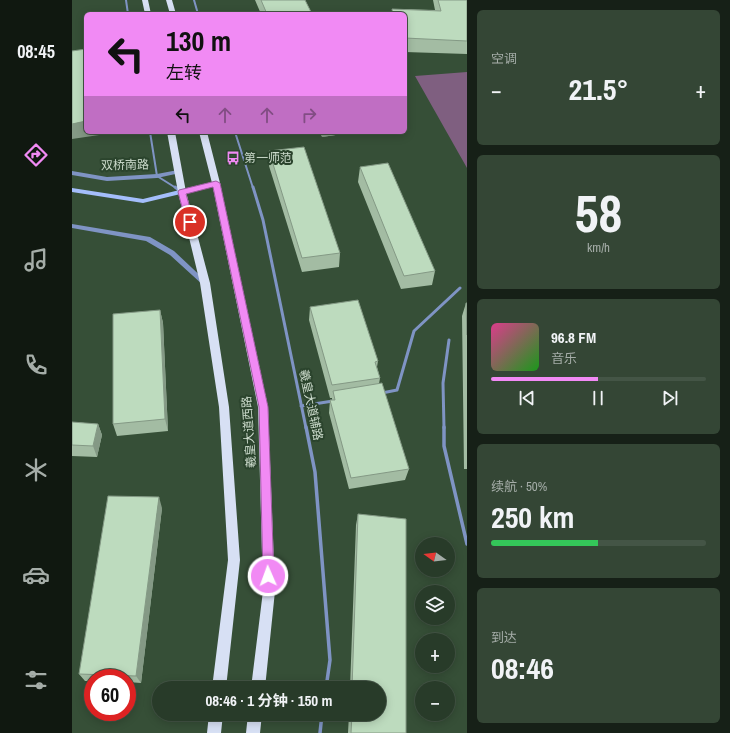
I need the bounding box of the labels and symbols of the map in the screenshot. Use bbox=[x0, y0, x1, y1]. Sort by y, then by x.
bus stop icon: 第一师范 bbox=[225, 150, 241, 166]
place label: 第一师范 bbox=[244, 150, 292, 166]
street label: 双桥南路 bbox=[101, 157, 149, 173]
pin bbox=[173, 205, 207, 239]
street label: 羲皇大道辅路 bbox=[296, 368, 326, 442]
street label: 羲皇大道西路 bbox=[239, 396, 259, 468]
north arrow bbox=[415, 537, 455, 577]
position arrow bbox=[247, 555, 289, 597]
speed limit sign: 60 bbox=[84, 669, 136, 721]

